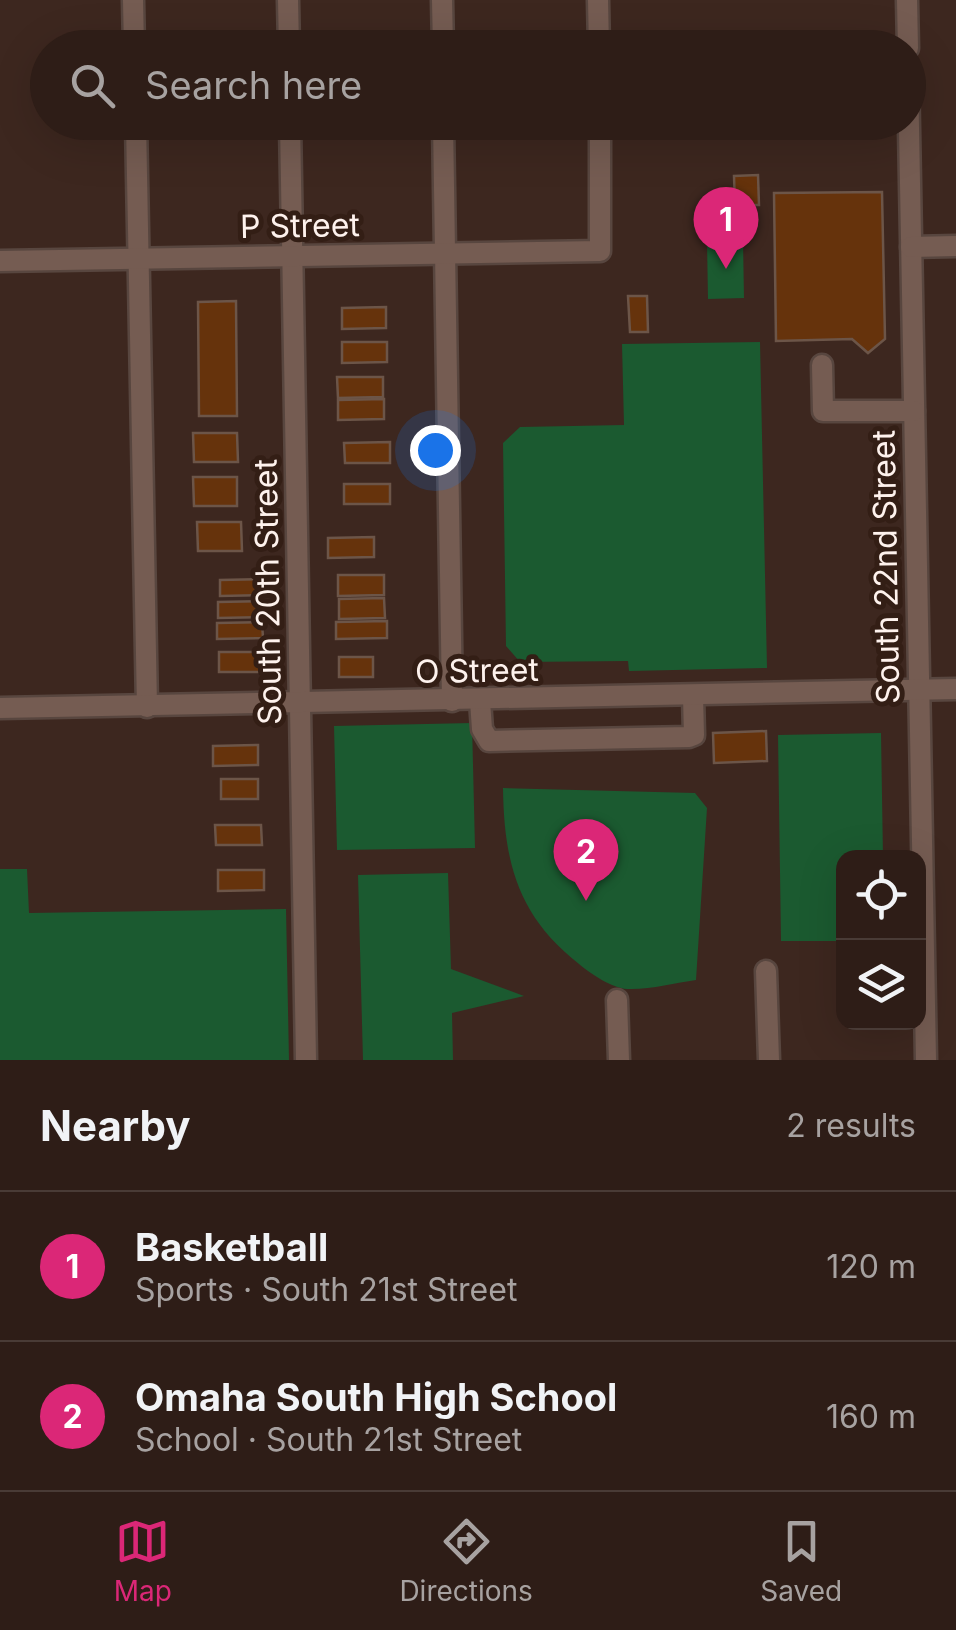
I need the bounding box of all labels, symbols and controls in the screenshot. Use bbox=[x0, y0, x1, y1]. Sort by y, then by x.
search box bbox=[30, 30, 926, 140]
icon: search bbox=[65, 58, 120, 113]
text: Search here bbox=[145, 62, 362, 108]
pin: 1 bbox=[694, 186, 758, 269]
street label: P Street bbox=[240, 205, 360, 246]
your location bbox=[410, 425, 461, 476]
street label: South 22nd Street bbox=[864, 430, 907, 704]
street label: South 20th Street bbox=[246, 459, 289, 725]
street label: O Street bbox=[415, 650, 539, 691]
pin: 2 bbox=[554, 818, 618, 901]
map controls bbox=[836, 850, 926, 1030]
button: locate bbox=[836, 850, 926, 940]
button: layers bbox=[836, 940, 926, 1030]
text: Nearby bbox=[40, 1100, 191, 1151]
text: 2 results bbox=[786, 1106, 916, 1145]
text: Basketball bbox=[135, 1224, 328, 1270]
text: 1 bbox=[66, 1247, 79, 1286]
text: 120 m bbox=[826, 1247, 916, 1286]
text: Sports · South 21st Street bbox=[135, 1270, 517, 1309]
text: Omaha South High School bbox=[135, 1374, 617, 1420]
text: 2 bbox=[62, 1397, 83, 1436]
text: 160 m bbox=[826, 1397, 916, 1436]
text: School · South 21st Street bbox=[135, 1420, 522, 1459]
tab: Map bbox=[114, 1514, 172, 1608]
tab: Directions bbox=[399, 1514, 533, 1608]
tab: Saved bbox=[760, 1514, 842, 1608]

